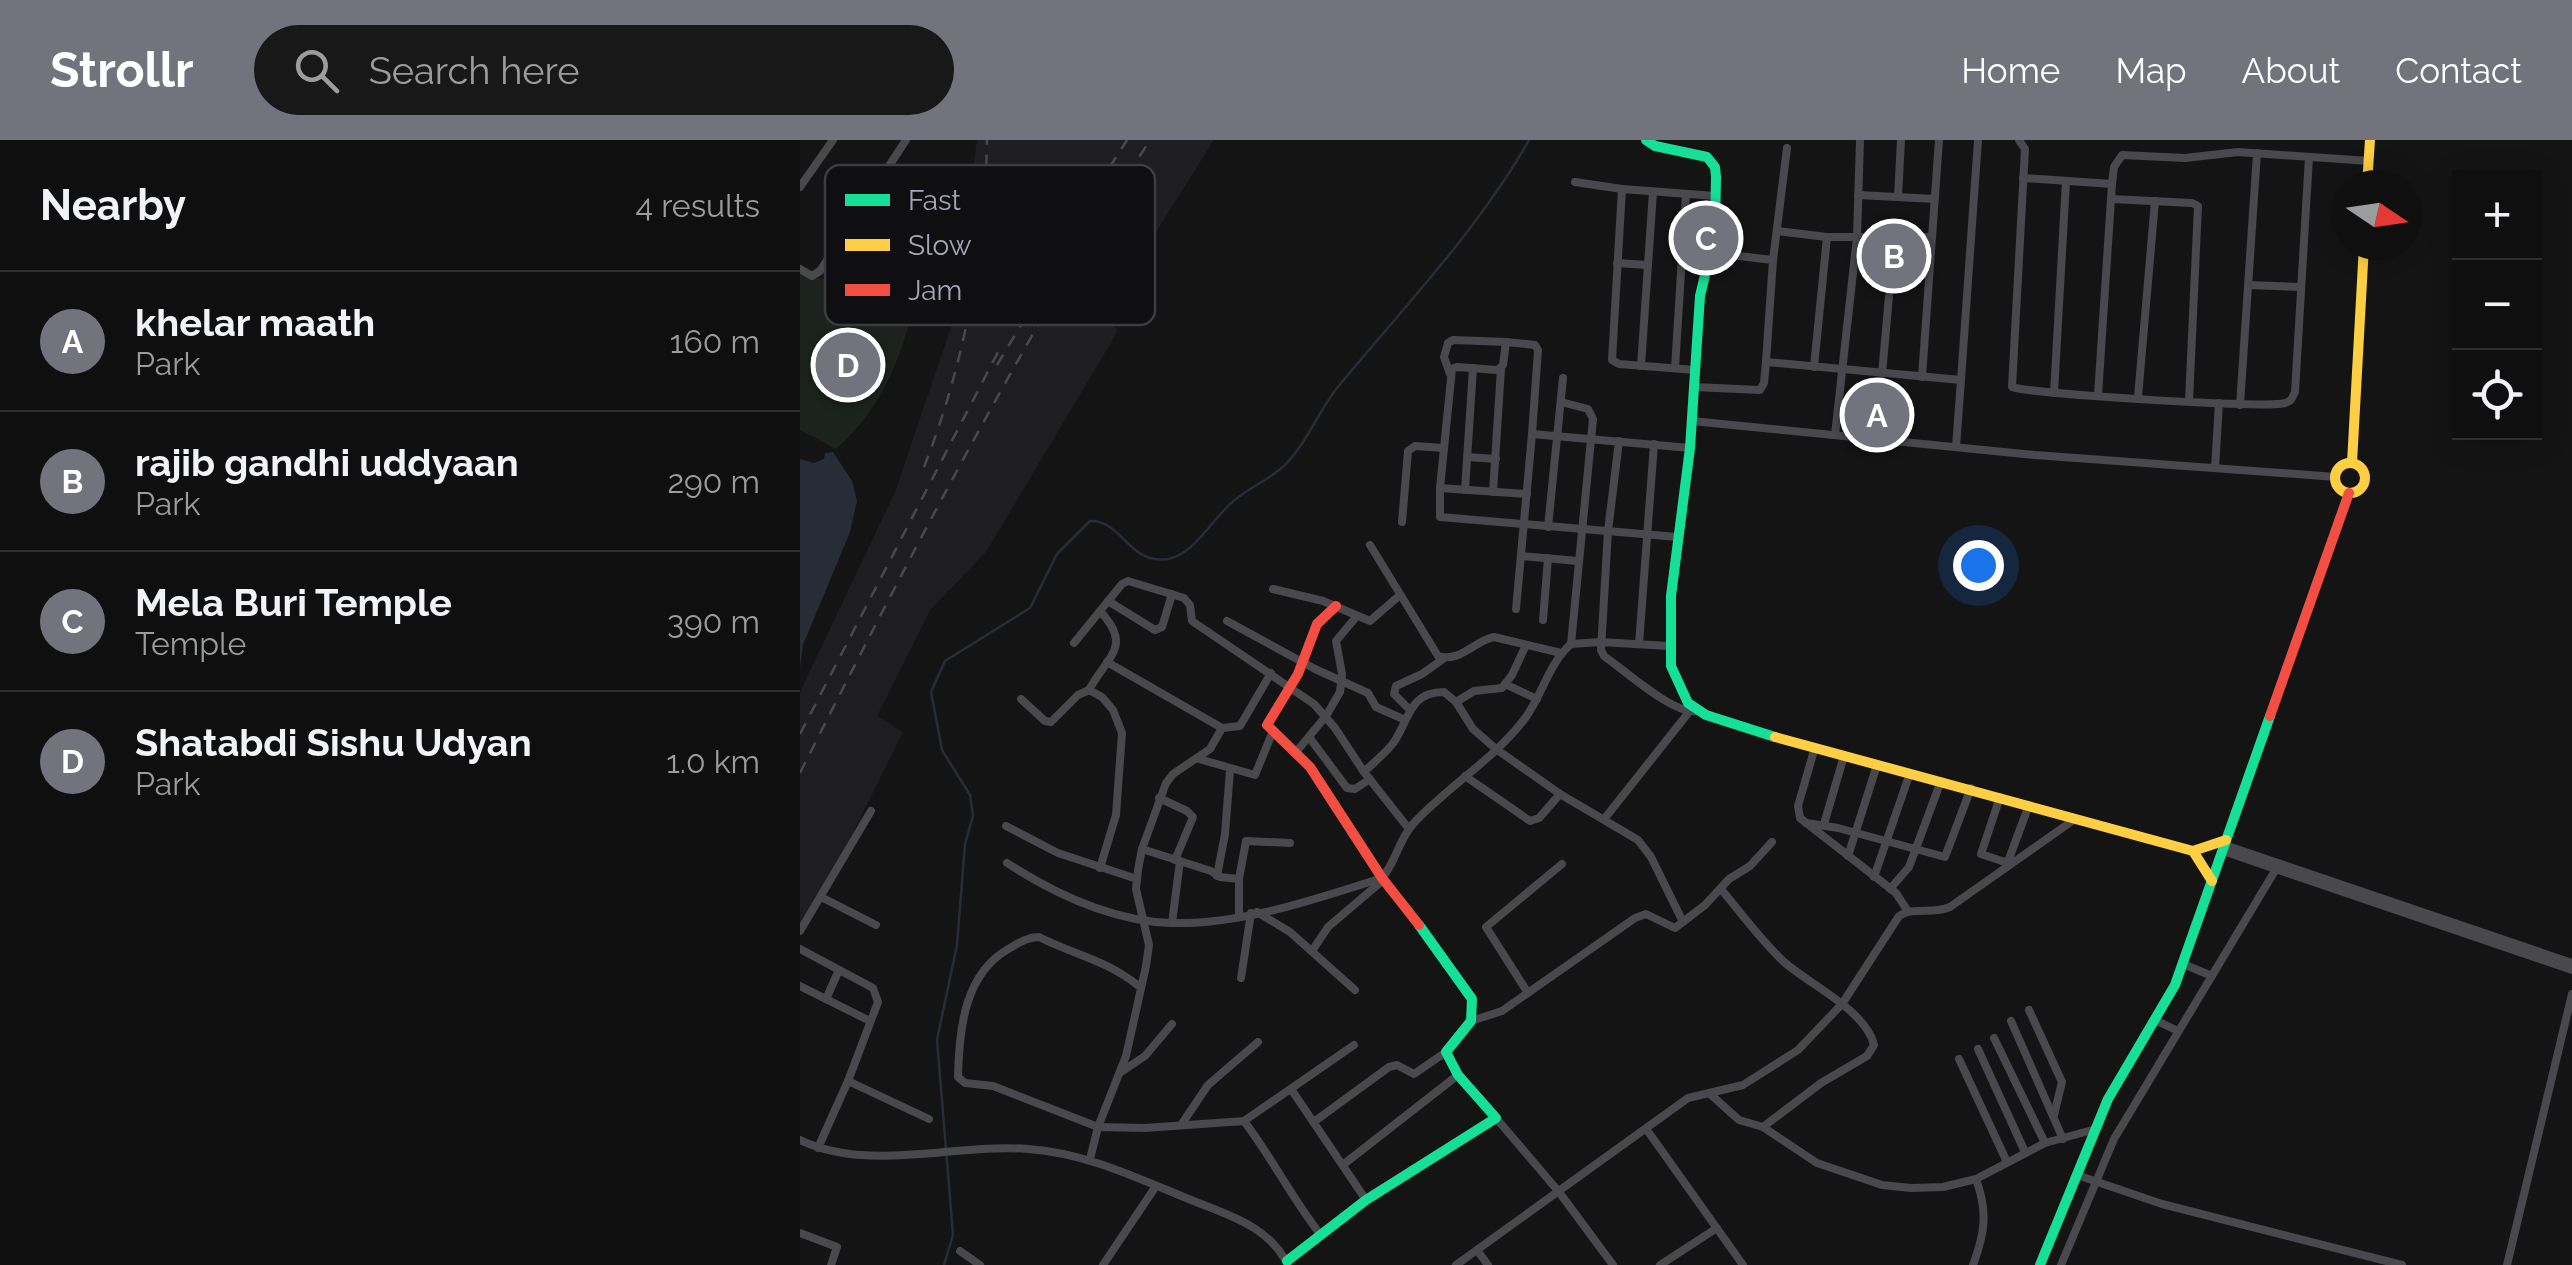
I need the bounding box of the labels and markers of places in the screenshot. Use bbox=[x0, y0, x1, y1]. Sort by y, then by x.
pin: C bbox=[1674, 201, 1738, 276]
pin: B bbox=[1862, 218, 1926, 294]
pin: D bbox=[815, 328, 880, 402]
pin: A bbox=[1844, 378, 1910, 452]

